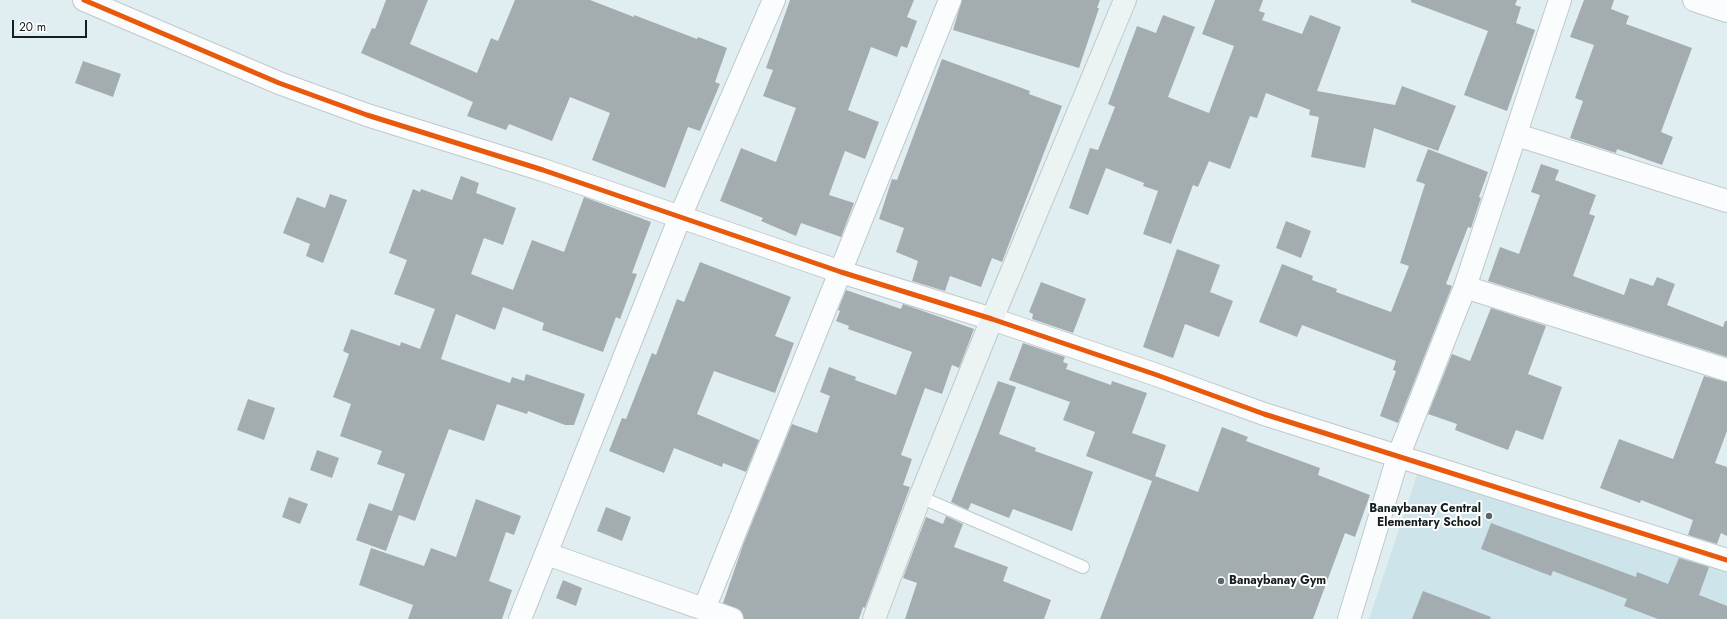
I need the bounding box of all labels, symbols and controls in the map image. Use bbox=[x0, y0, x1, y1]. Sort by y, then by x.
scale bar bbox=[14, 12, 89, 38]
text: 20 m bbox=[19, 18, 46, 36]
place label: Banaybanay Central Elementary School bbox=[1369, 502, 1481, 530]
marker: Banaybanay Central Elementary School bbox=[1484, 511, 1494, 521]
place label: Banaybanay Gym bbox=[1229, 574, 1326, 588]
marker: Banaybanay Gym bbox=[1216, 576, 1226, 586]

